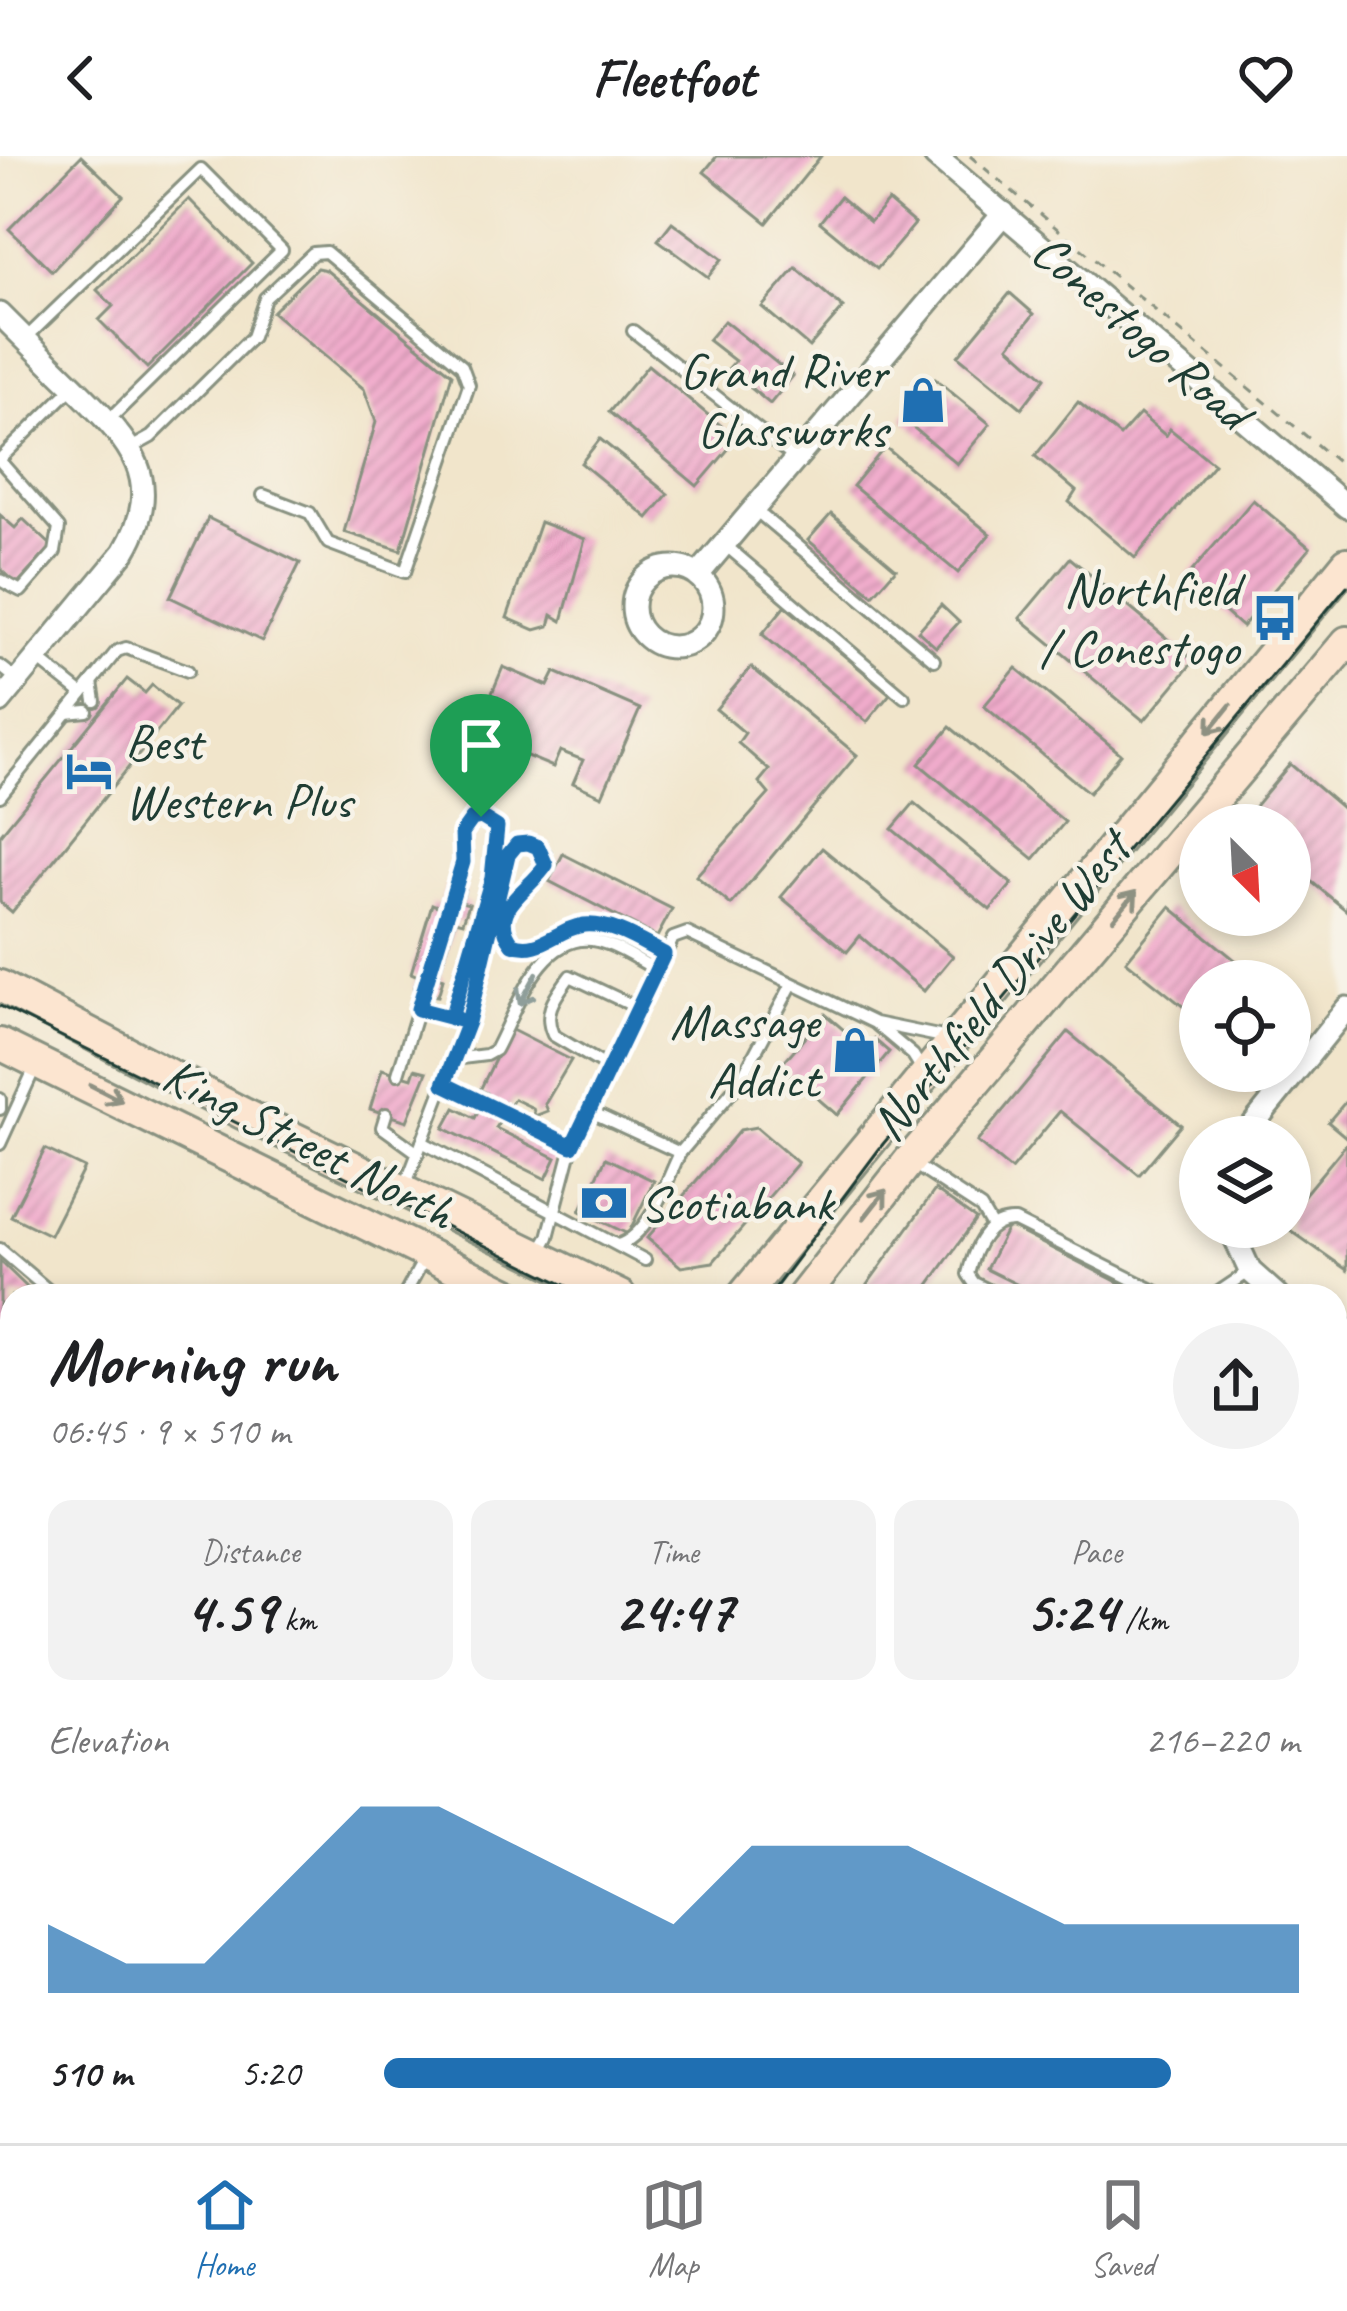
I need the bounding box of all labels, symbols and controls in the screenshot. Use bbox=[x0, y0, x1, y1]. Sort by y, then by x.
text: Fleetfoot bbox=[592, 44, 755, 112]
icon: back bbox=[48, 45, 114, 111]
icon: heart bbox=[1233, 45, 1299, 111]
street label: Conestogo Road bbox=[1019, 219, 1269, 448]
place label: Grand River Glassworks bbox=[680, 339, 892, 462]
shop icon: Grand River Glassworks bbox=[898, 375, 948, 425]
place label: Northfield / Conestogo bbox=[1040, 557, 1247, 680]
bus stop icon: Northfield / Conestogo bbox=[1250, 593, 1300, 643]
pin bbox=[430, 694, 532, 817]
one-way arrow bbox=[1207, 702, 1233, 734]
place label: Best Western Plus bbox=[125, 710, 356, 833]
icon: arrive bbox=[448, 712, 514, 778]
hotel icon: Best Western Plus bbox=[64, 746, 114, 796]
north arrow bbox=[1179, 804, 1311, 936]
map controls bbox=[1179, 804, 1311, 1248]
street label: Northfield Drive West bbox=[856, 814, 1148, 1153]
one-way arrow bbox=[1112, 889, 1138, 921]
button: locate bbox=[1179, 960, 1311, 1092]
one-way arrow bbox=[516, 971, 539, 1006]
place label: Massage Addict bbox=[670, 989, 824, 1112]
shop icon: Massage Addict bbox=[830, 1025, 880, 1075]
street label: King Street North bbox=[153, 1042, 467, 1245]
one-way arrow bbox=[88, 1083, 123, 1106]
button: layers bbox=[1179, 1116, 1311, 1248]
place label: Scotiabank bbox=[640, 1171, 837, 1235]
bank icon: Scotiabank bbox=[579, 1178, 629, 1228]
one-way arrow bbox=[861, 1188, 888, 1220]
text: Morning run bbox=[48, 1320, 336, 1403]
button: share bbox=[1173, 1323, 1299, 1449]
text: 06:45 · 9 × 510 m bbox=[48, 1407, 290, 1456]
text: Distance bbox=[201, 1531, 300, 1573]
text: Time bbox=[648, 1531, 699, 1573]
text: Pace bbox=[1071, 1531, 1122, 1573]
text: 4.59 bbox=[185, 1573, 276, 1649]
text: 24:47 bbox=[614, 1573, 733, 1649]
text: 5:24 bbox=[1025, 1573, 1117, 1649]
text: km bbox=[276, 1599, 316, 1641]
text: /km bbox=[1117, 1599, 1168, 1641]
text: Elevation bbox=[48, 1716, 168, 1765]
text: 216–220 m bbox=[1145, 1716, 1299, 1765]
text: 510 m bbox=[48, 2049, 132, 2098]
text: 5:20 bbox=[240, 2049, 300, 2098]
tab: Home bbox=[192, 2172, 258, 2286]
tab: Map bbox=[641, 2172, 707, 2286]
tab: Saved bbox=[1090, 2172, 1156, 2286]

